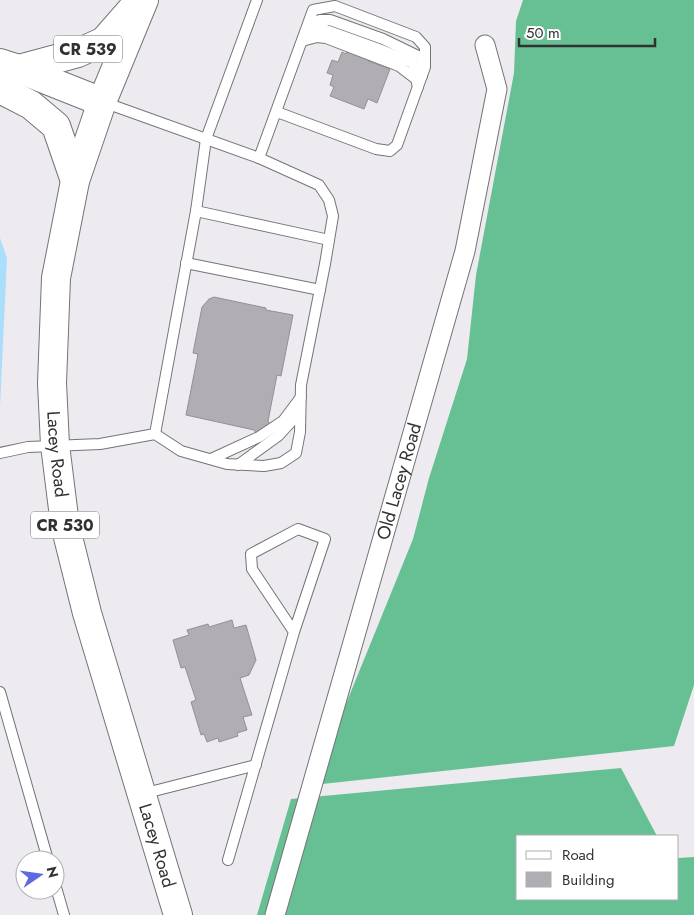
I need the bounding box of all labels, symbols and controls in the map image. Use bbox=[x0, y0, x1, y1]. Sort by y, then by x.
scale bar bbox=[519, 15, 655, 47]
text: 50 m bbox=[526, 22, 560, 44]
road number: CR 539 bbox=[54, 36, 122, 62]
street label: Lacey Road bbox=[40, 410, 74, 499]
street label: Old Lacey Road bbox=[370, 420, 428, 543]
road number: CR 530 bbox=[31, 512, 99, 538]
street label: Lacey Road bbox=[132, 800, 182, 891]
legend bbox=[516, 835, 679, 900]
text: Road bbox=[562, 844, 594, 866]
north arrow bbox=[15, 850, 65, 900]
text: N bbox=[42, 864, 64, 880]
text: Building bbox=[562, 869, 614, 891]

